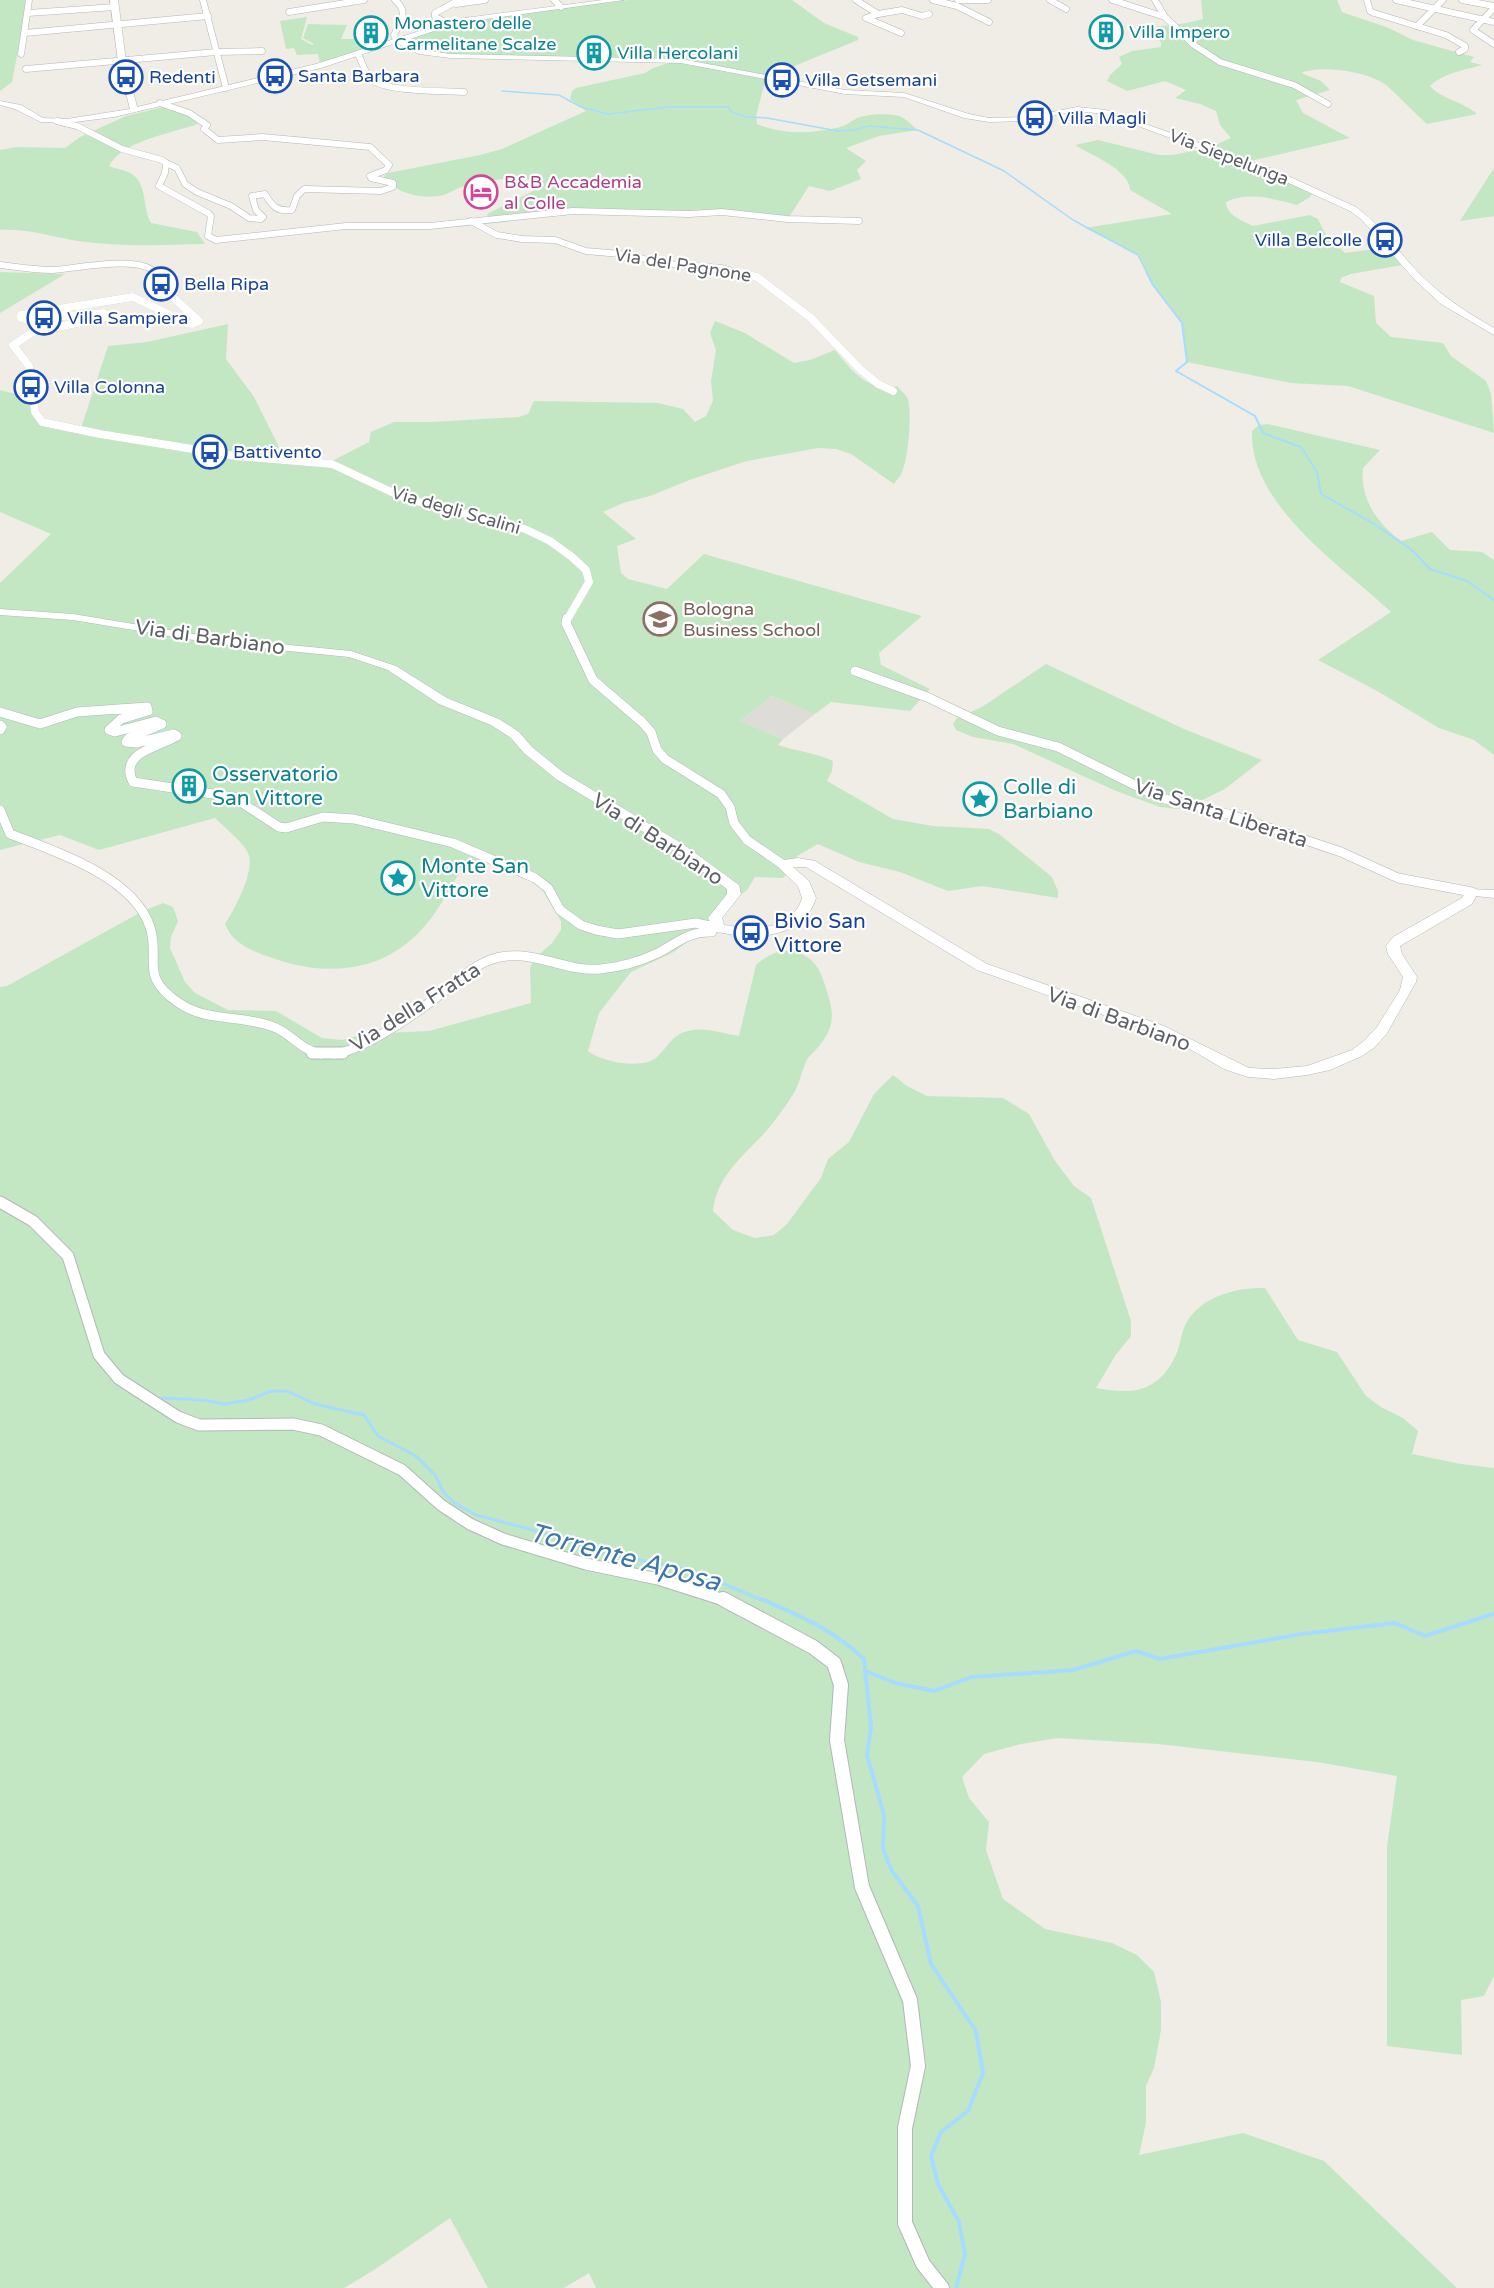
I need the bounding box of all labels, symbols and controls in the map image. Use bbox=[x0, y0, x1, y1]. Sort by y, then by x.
place label: Monastero delle Carmelitane Scalze bbox=[394, 12, 556, 55]
building icon: Villa Impero bbox=[1088, 14, 1124, 50]
building icon: Monastero delle Carmelitane Scalze bbox=[353, 15, 389, 51]
place label: Villa Impero bbox=[1129, 21, 1230, 43]
building icon: Villa Hercolani bbox=[576, 35, 612, 71]
place label: Villa Hercolani bbox=[617, 42, 738, 64]
bus stop icon: Santa Barbara bbox=[257, 58, 293, 94]
bus stop icon: Redenti bbox=[108, 59, 144, 95]
bus stop icon: Villa Getsemani bbox=[764, 62, 800, 98]
place label: Santa Barbara bbox=[298, 65, 420, 87]
place label: Redenti bbox=[149, 66, 216, 88]
place label: Villa Getsemani bbox=[805, 69, 937, 91]
bus stop icon: Villa Magli bbox=[1017, 100, 1053, 136]
place label: Villa Magli bbox=[1058, 107, 1146, 129]
street label: Via Siepelunga bbox=[1166, 124, 1292, 190]
place label: B&B Accademia al Colle bbox=[504, 171, 642, 214]
hotel icon: B&B Accademia al Colle bbox=[463, 174, 499, 210]
bus stop icon: Villa Belcolle bbox=[1367, 222, 1403, 258]
place label: Villa Belcolle bbox=[1255, 229, 1362, 251]
street label: Via del Pagnone bbox=[613, 243, 753, 287]
bus stop icon: Bella Ripa bbox=[143, 266, 179, 302]
place label: Bella Ripa bbox=[184, 273, 269, 295]
bus stop icon: Villa Sampiera bbox=[26, 300, 62, 336]
place label: Villa Sampiera bbox=[67, 307, 188, 329]
bus stop icon: Villa Colonna bbox=[13, 369, 49, 405]
place label: Villa Colonna bbox=[54, 376, 165, 398]
bus stop icon: Battivento bbox=[192, 434, 228, 470]
place label: Battivento bbox=[233, 441, 322, 463]
street label: Via degli Scalini bbox=[389, 481, 523, 539]
place label: Bologna Business School bbox=[683, 598, 821, 641]
school or university icon: Bologna Business School bbox=[642, 601, 678, 637]
street label: Via di Barbiano bbox=[133, 615, 286, 660]
place label: Osservatorio San Vittore bbox=[212, 762, 338, 811]
building icon: Osservatorio San Vittore bbox=[171, 768, 207, 804]
street label: Via Santa Liberata bbox=[1131, 774, 1311, 853]
place label: Colle di Barbiano bbox=[1003, 775, 1093, 824]
place icon: Colle di Barbiano bbox=[962, 781, 998, 817]
street label: Via di Barbiano bbox=[588, 788, 728, 891]
place label: Monte San Vittore bbox=[421, 854, 529, 903]
place icon: Monte San Vittore bbox=[380, 860, 416, 896]
place label: Bivio San Vittore bbox=[774, 909, 866, 958]
bus stop icon: Bivio San Vittore bbox=[733, 915, 769, 951]
street label: Via della Fratta bbox=[345, 957, 485, 1058]
street label: Via di Barbiano bbox=[1044, 982, 1194, 1057]
water label: Torrente Aposa bbox=[526, 1516, 725, 1599]

